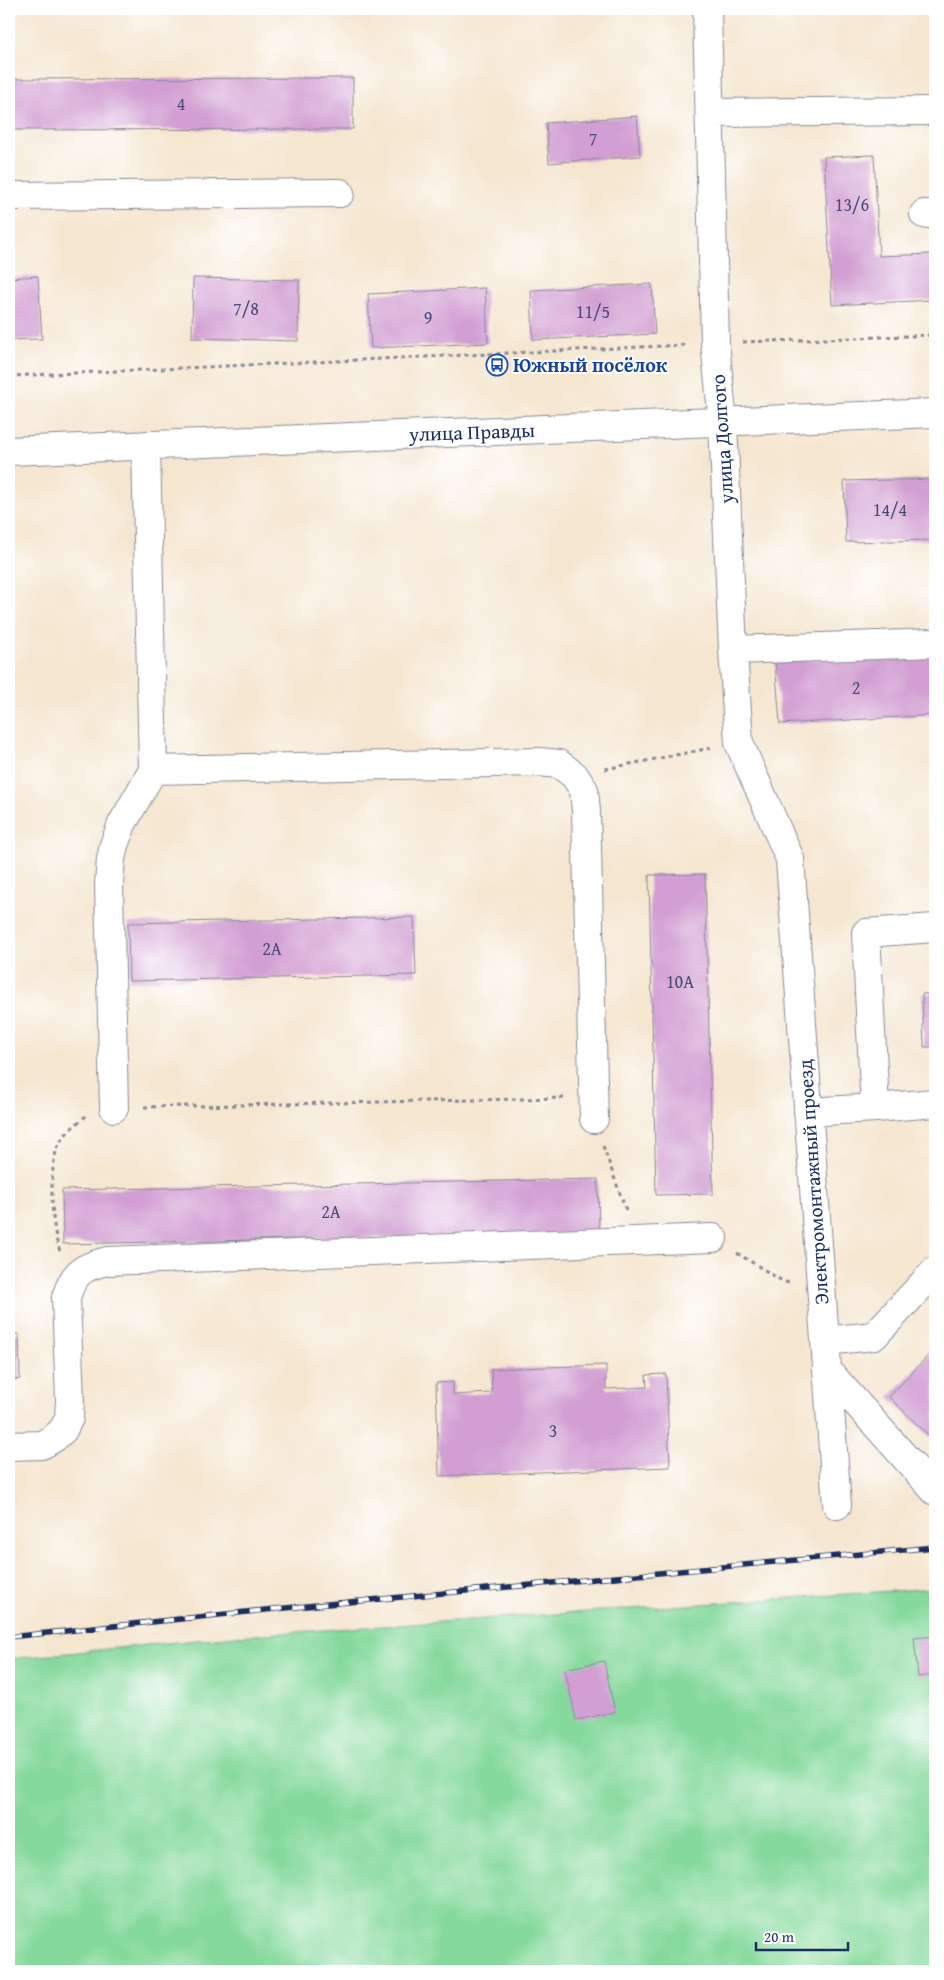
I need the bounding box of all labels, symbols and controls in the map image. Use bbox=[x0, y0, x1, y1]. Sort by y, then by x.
house number: 4 bbox=[177, 90, 185, 117]
house number: 7 bbox=[589, 125, 597, 152]
house number: 13/6 bbox=[835, 191, 869, 218]
house number: 7/8 bbox=[233, 295, 259, 322]
house number: 11/5 bbox=[576, 298, 610, 325]
house number: 9 bbox=[424, 304, 432, 331]
place label: Южный посёлок bbox=[513, 350, 668, 379]
bus stop icon: Южный посёлок bbox=[485, 353, 509, 377]
street label: улица Долгого bbox=[703, 373, 741, 506]
street label: улица Правды bbox=[407, 415, 536, 448]
house number: 14/4 bbox=[873, 496, 907, 523]
house number: 2 bbox=[852, 674, 860, 701]
house number: 2А bbox=[262, 935, 282, 962]
house number: 10А bbox=[666, 968, 694, 995]
street label: Электромонтажный проезд bbox=[789, 1058, 836, 1306]
house number: 2А bbox=[321, 1198, 341, 1225]
house number: 3 bbox=[549, 1417, 557, 1444]
scale bar bbox=[756, 1920, 849, 1952]
text: 20 m bbox=[764, 1926, 795, 1947]

